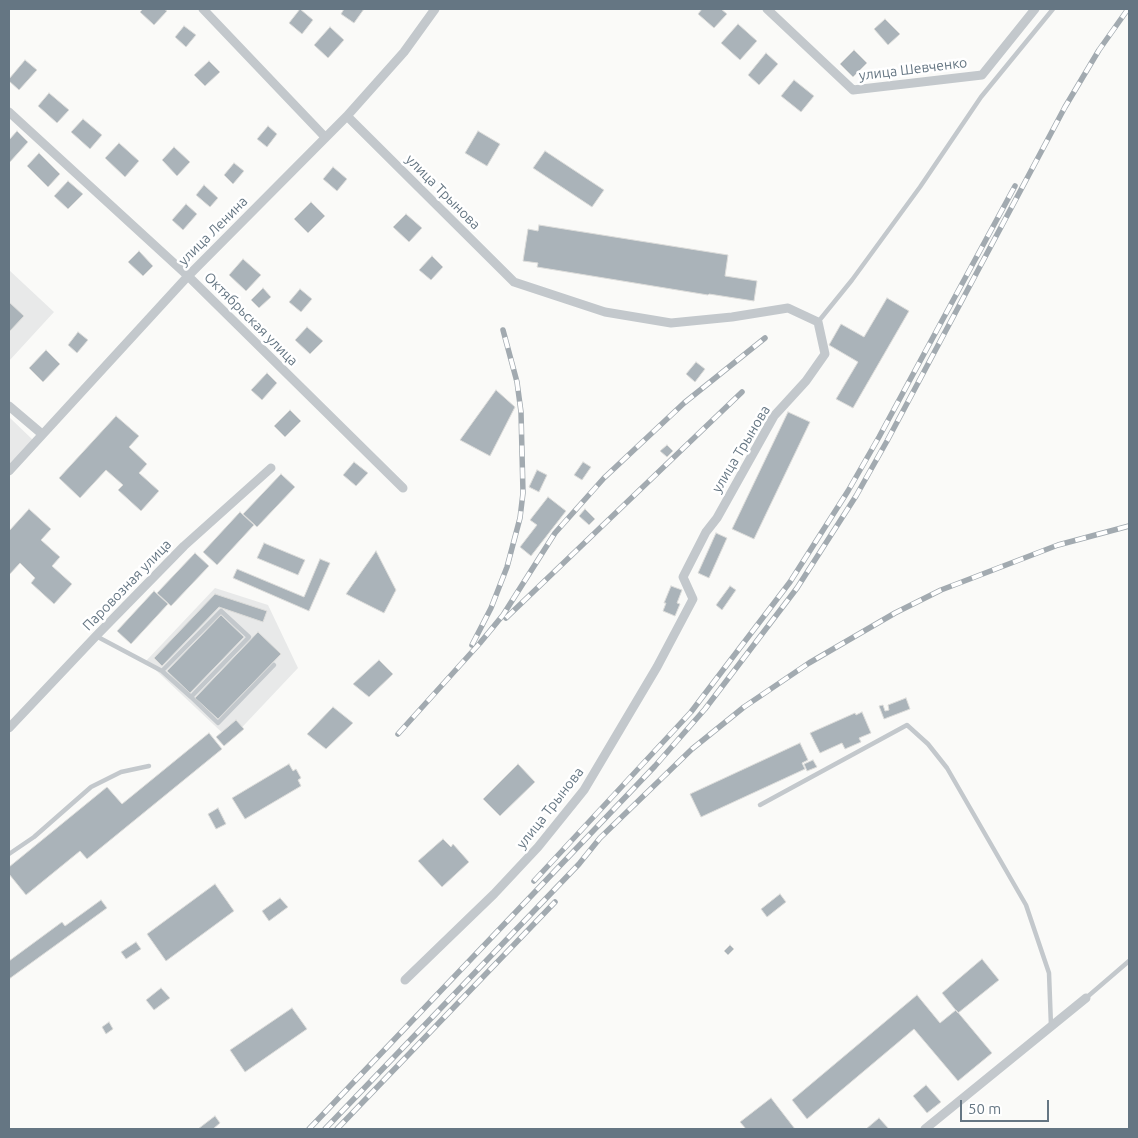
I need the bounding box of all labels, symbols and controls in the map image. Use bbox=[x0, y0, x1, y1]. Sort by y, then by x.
street label: улица Шевченко bbox=[858, 54, 968, 84]
street label: улица Трынова bbox=[402, 151, 484, 233]
street label: улица Ленина bbox=[175, 193, 251, 269]
street label: Октябрьская улица bbox=[201, 269, 301, 369]
street label: улица Трынова bbox=[708, 402, 774, 496]
street label: Паровозная улица bbox=[79, 536, 175, 634]
street label: улица Трынова bbox=[513, 764, 587, 852]
scale bar bbox=[963, 1090, 1052, 1122]
text: 50 m bbox=[968, 1100, 1001, 1117]

